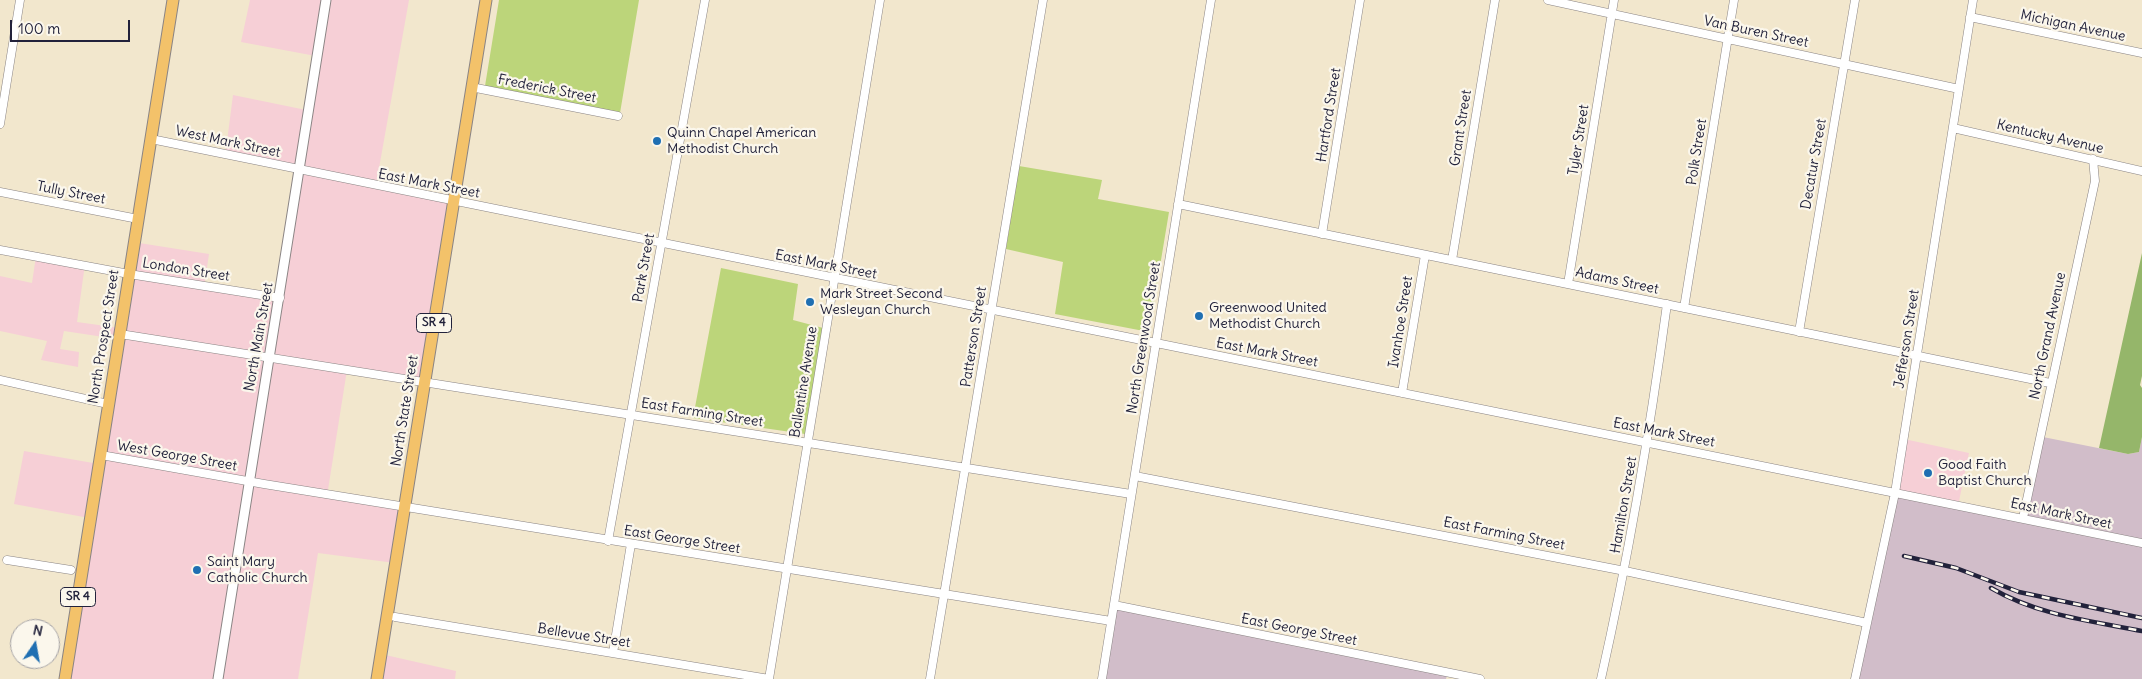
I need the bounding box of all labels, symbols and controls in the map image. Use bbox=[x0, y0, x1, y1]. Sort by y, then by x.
street label: Michigan Avenue bbox=[2019, 7, 2127, 45]
scale bar bbox=[12, 10, 132, 42]
street label: Van Buren Street bbox=[1702, 13, 1810, 51]
text: 100 m bbox=[18, 19, 60, 38]
street label: Hartford Street bbox=[1313, 67, 1345, 163]
street label: Frederick Street bbox=[496, 71, 598, 107]
street label: Grant Street bbox=[1447, 89, 1475, 167]
street label: Tyler Street bbox=[1565, 103, 1593, 177]
street label: Decatur Street bbox=[1798, 117, 1830, 211]
street label: Kentucky Avenue bbox=[1995, 117, 2105, 157]
street label: Polk Street bbox=[1683, 118, 1711, 186]
street label: West Mark Street bbox=[174, 123, 282, 161]
place label: Quinn Chapel American Methodist Church bbox=[667, 125, 816, 158]
marker: Quinn Chapel American Methodist Church bbox=[651, 135, 663, 147]
street label: East Mark Street bbox=[377, 166, 481, 202]
street label: Tully Street bbox=[35, 178, 107, 208]
street label: Park Street bbox=[630, 232, 658, 304]
street label: East Mark Street bbox=[774, 247, 878, 283]
street label: London Street bbox=[141, 255, 231, 285]
street label: North Greenwood Street bbox=[1124, 261, 1164, 415]
street label: Adams Street bbox=[1574, 264, 1660, 298]
street label: North Prospect Street bbox=[85, 269, 123, 405]
street label: North Grand Avenue bbox=[2026, 271, 2070, 401]
street label: Ivanhoe Street bbox=[1385, 275, 1417, 369]
street label: North Main Street bbox=[241, 281, 277, 393]
street label: Patterson Street bbox=[958, 285, 990, 389]
place label: Mark Street Second Wesleyan Church bbox=[820, 286, 943, 318]
street label: Jefferson Street bbox=[1891, 288, 1923, 390]
marker: Mark Street Second Wesleyan Church bbox=[804, 296, 816, 308]
place label: Greenwood United Methodist Church bbox=[1209, 300, 1327, 332]
marker: Greenwood United Methodist Church bbox=[1193, 310, 1205, 322]
road number: SR 4 bbox=[416, 314, 452, 332]
street label: Ballentine Avenue bbox=[787, 325, 821, 439]
street label: East Mark Street bbox=[1215, 335, 1319, 371]
street label: North State Street bbox=[388, 354, 422, 468]
street label: East Farming Street bbox=[640, 395, 764, 431]
street label: East Mark Street bbox=[1612, 415, 1716, 451]
street label: West George Street bbox=[116, 437, 238, 475]
street label: Hamilton Street bbox=[1607, 455, 1641, 555]
place label: Good Faith Baptist Church bbox=[1938, 457, 2032, 490]
marker: Good Faith Baptist Church bbox=[1922, 467, 1934, 479]
street label: East Mark Street bbox=[2009, 495, 2113, 533]
street label: East Farming Street bbox=[1442, 514, 1566, 554]
street label: East George Street bbox=[623, 523, 741, 557]
place label: Saint Mary Catholic Church bbox=[207, 554, 308, 586]
marker: Saint Mary Catholic Church bbox=[191, 564, 203, 576]
road number: SR 4 bbox=[60, 588, 96, 606]
street label: East George Street bbox=[1240, 611, 1358, 649]
north arrow bbox=[10, 619, 60, 669]
text: N bbox=[31, 620, 45, 640]
street label: Bellevue Street bbox=[536, 620, 632, 652]

